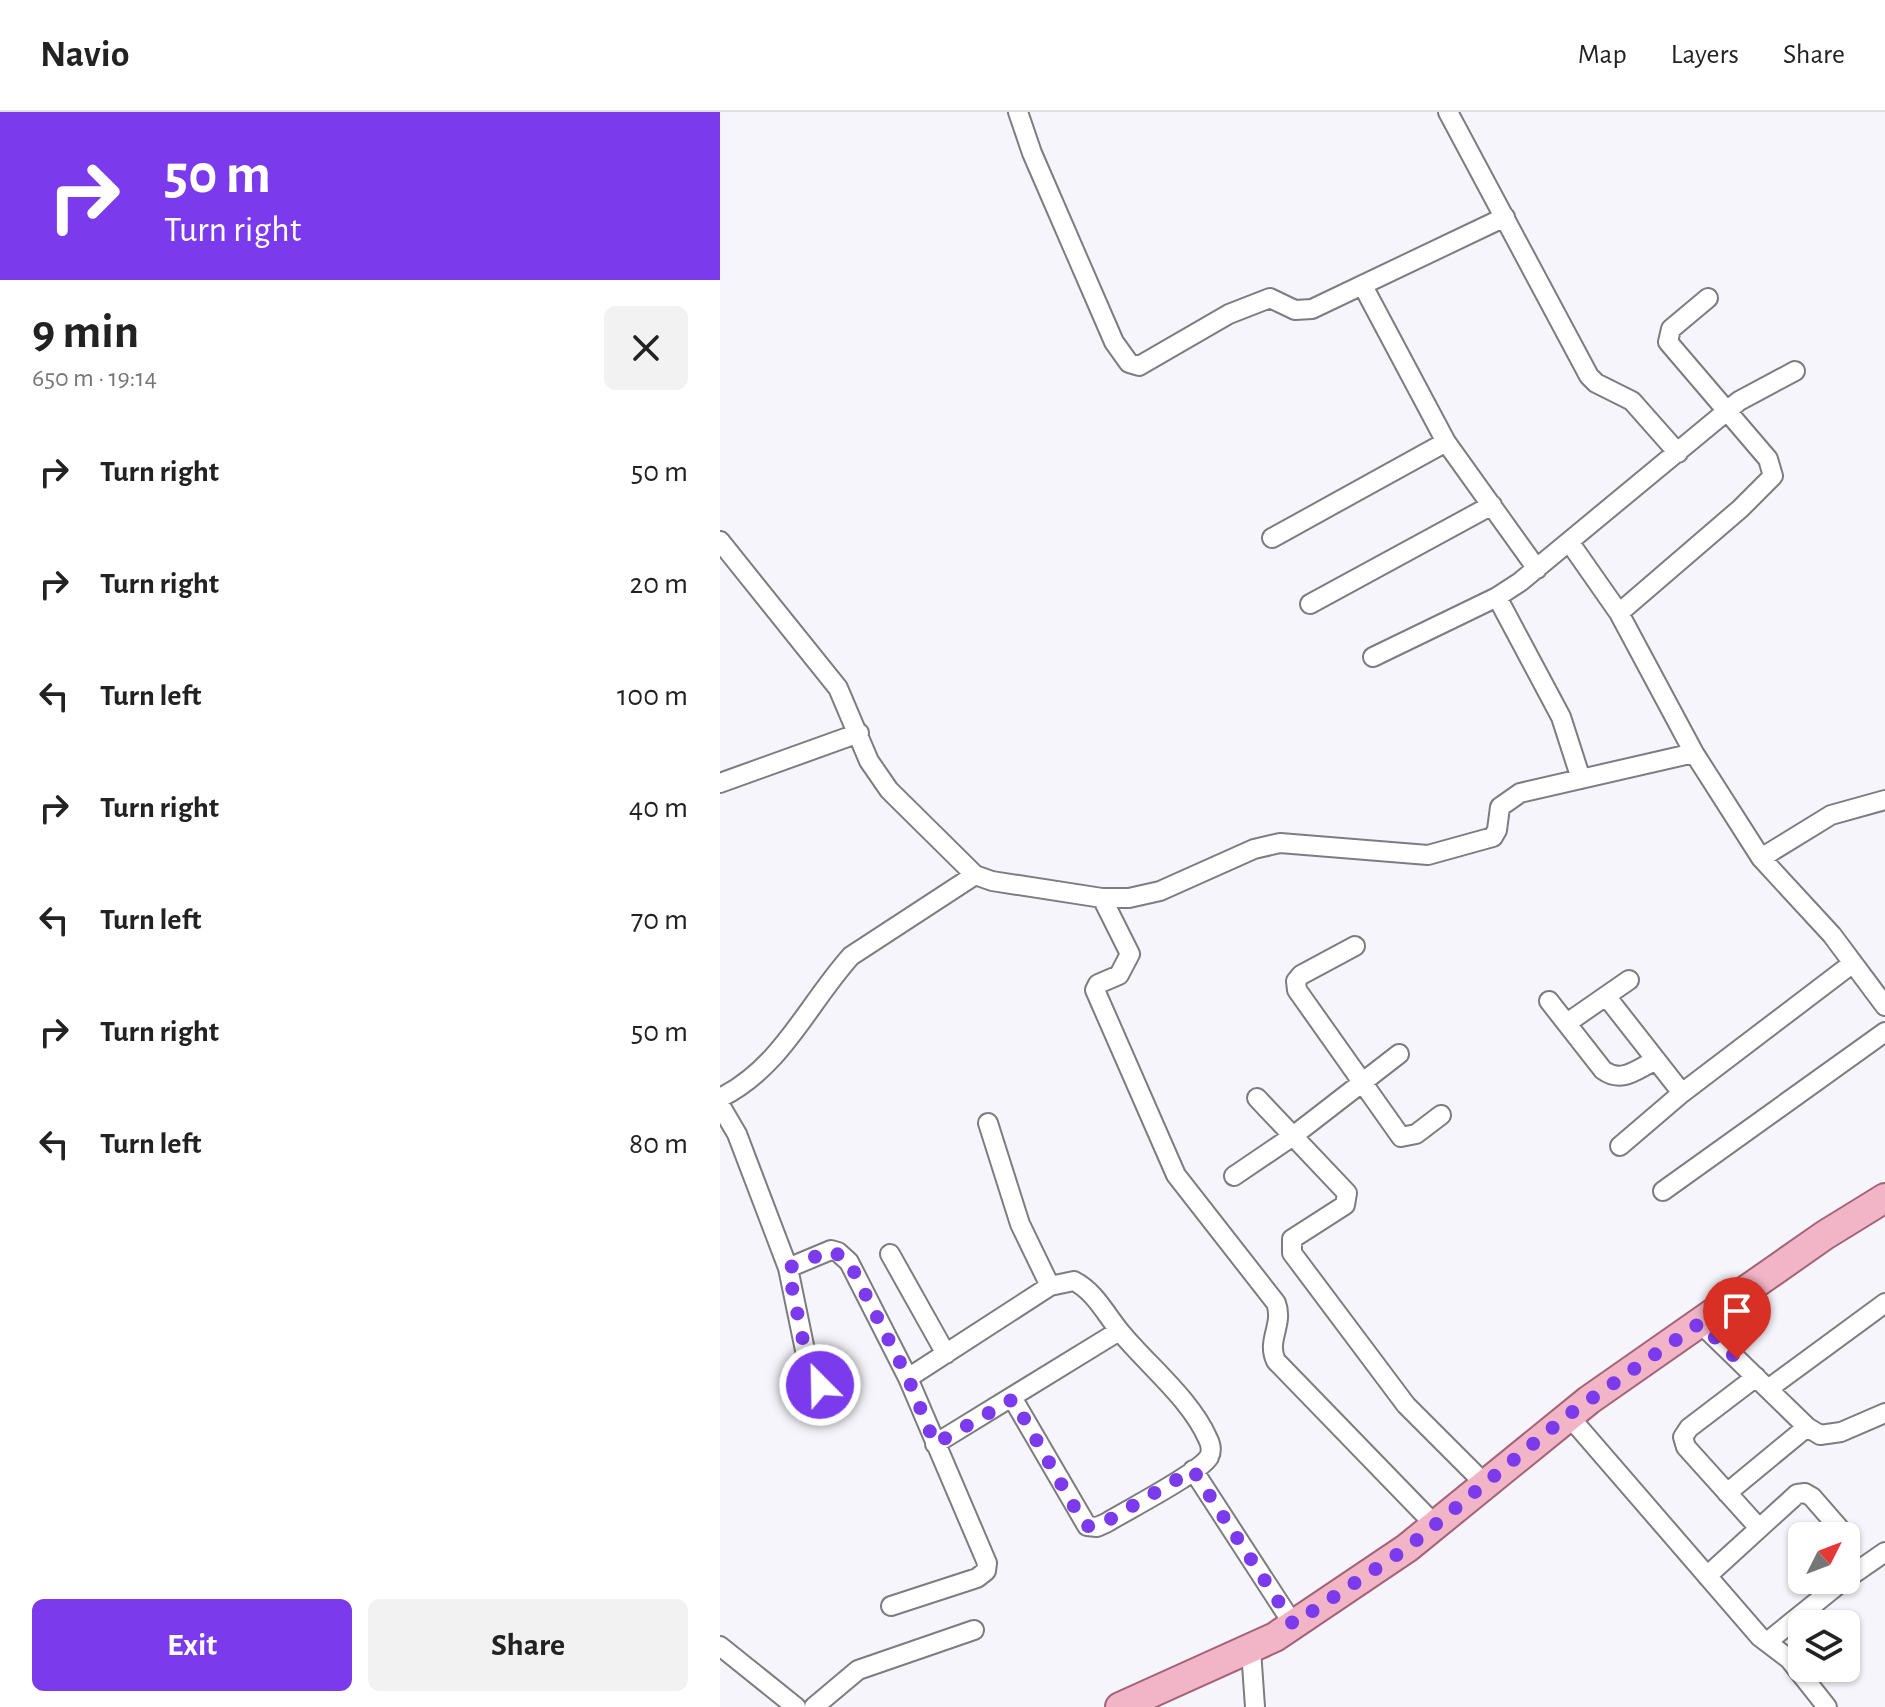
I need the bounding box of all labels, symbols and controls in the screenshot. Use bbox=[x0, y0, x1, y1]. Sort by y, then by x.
text: Navio bbox=[40, 36, 129, 74]
text: Map bbox=[1578, 41, 1627, 69]
text: Layers bbox=[1671, 41, 1739, 69]
text: Share bbox=[1783, 41, 1845, 69]
icon: right bbox=[32, 144, 136, 248]
text: 50 m bbox=[164, 147, 271, 203]
text: Turn right bbox=[164, 212, 301, 248]
button: close bbox=[604, 306, 688, 390]
text: 9 min bbox=[32, 309, 139, 357]
text: 650 m · 19:14 bbox=[32, 365, 157, 391]
icon: right bbox=[32, 450, 76, 494]
text: Turn right bbox=[100, 457, 219, 487]
text: 50 m bbox=[631, 457, 688, 487]
icon: right bbox=[32, 562, 76, 606]
text: Turn right bbox=[100, 569, 219, 599]
text: 20 m bbox=[630, 569, 688, 599]
icon: left bbox=[32, 674, 76, 718]
text: Turn left bbox=[100, 681, 201, 711]
text: 100 m bbox=[617, 681, 688, 711]
icon: right bbox=[32, 786, 76, 830]
text: Turn right bbox=[100, 793, 219, 823]
text: 40 m bbox=[629, 793, 688, 823]
icon: left bbox=[32, 898, 76, 942]
text: Turn left bbox=[100, 905, 201, 935]
text: 70 m bbox=[631, 905, 688, 935]
icon: right bbox=[32, 1010, 76, 1054]
text: Turn right bbox=[100, 1017, 219, 1047]
text: 50 m bbox=[631, 1017, 688, 1047]
icon: left bbox=[32, 1122, 76, 1166]
text: Turn left bbox=[100, 1129, 201, 1159]
text: 80 m bbox=[629, 1129, 688, 1159]
pin bbox=[1703, 1277, 1771, 1359]
icon: arrive bbox=[1715, 1289, 1759, 1333]
position arrow bbox=[778, 1343, 862, 1427]
north arrow bbox=[1788, 1522, 1860, 1594]
map controls bbox=[1788, 1522, 1860, 1682]
button: Exit bbox=[32, 1599, 352, 1691]
button: Share bbox=[368, 1599, 688, 1691]
button: layers bbox=[1788, 1610, 1860, 1682]

